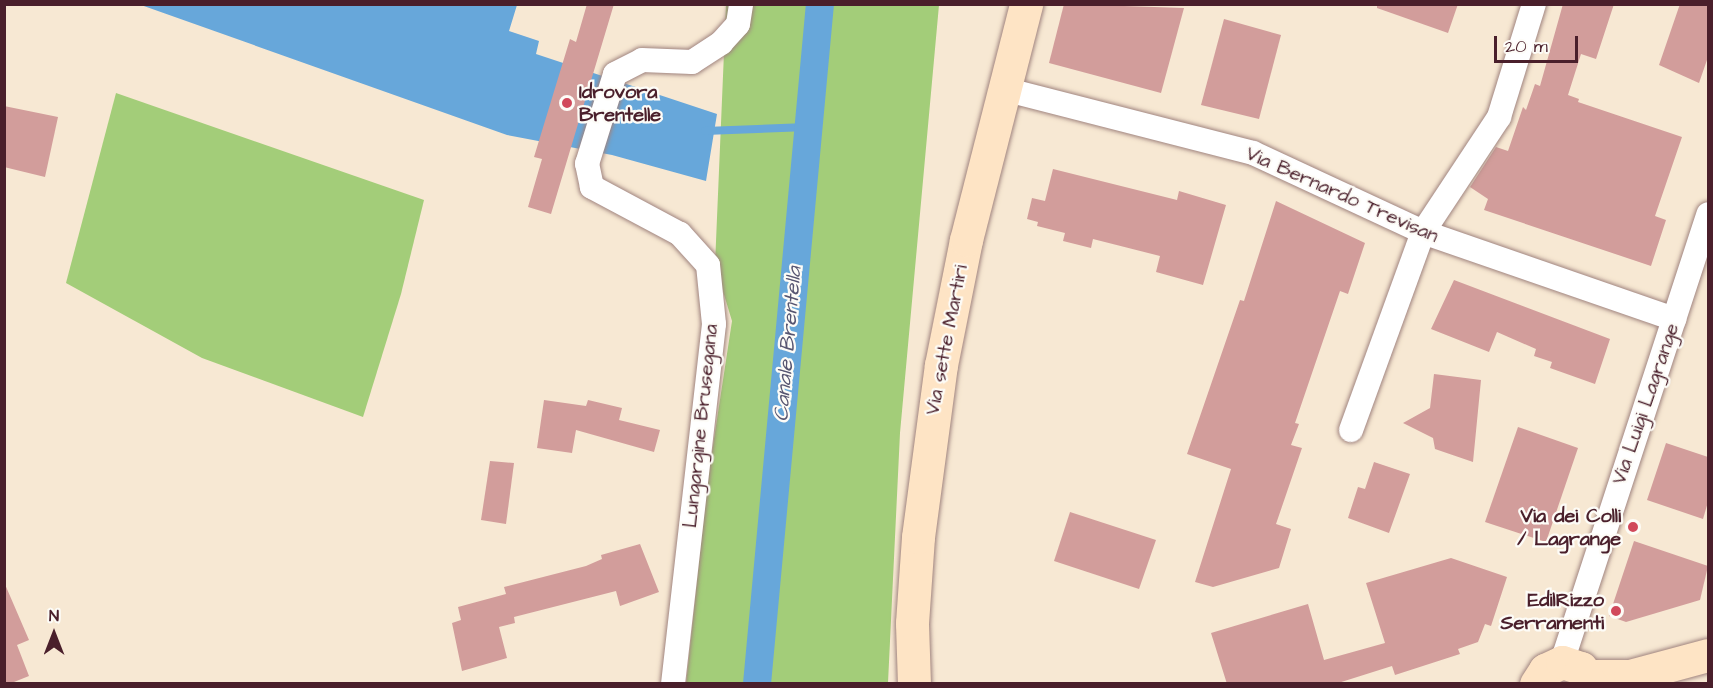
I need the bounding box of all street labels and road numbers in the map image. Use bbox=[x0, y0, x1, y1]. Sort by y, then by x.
street label: Via Bernardo Trevisan bbox=[1242, 142, 1442, 248]
street label: Via sette Martiri bbox=[921, 263, 973, 417]
street label: Via Luigi Lagrange bbox=[1607, 320, 1685, 488]
street label: Lungargine Brusegana bbox=[678, 323, 724, 529]

